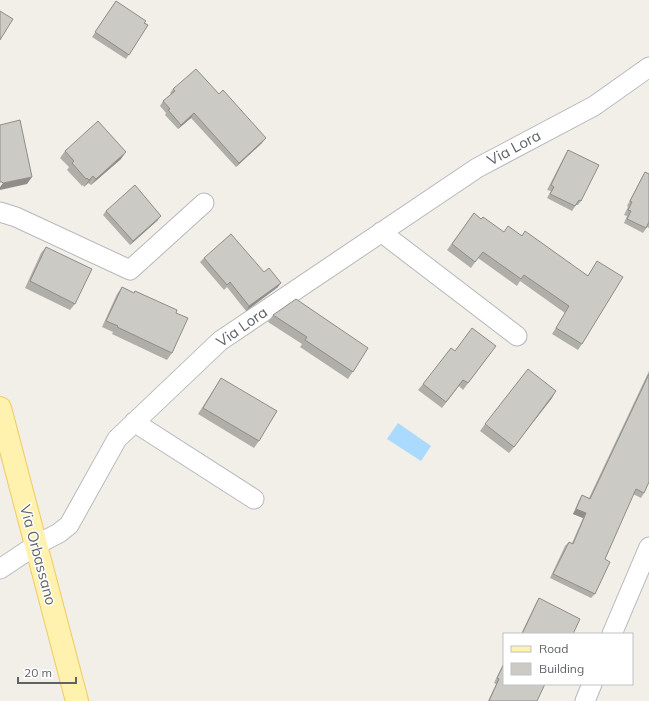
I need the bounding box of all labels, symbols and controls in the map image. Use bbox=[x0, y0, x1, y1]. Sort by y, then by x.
street label: Via Lora bbox=[484, 126, 544, 170]
street label: Via Lora bbox=[213, 302, 271, 351]
street label: Via Orbassano bbox=[16, 503, 61, 607]
legend bbox=[503, 633, 633, 685]
text: Road bbox=[539, 641, 568, 656]
scale bar bbox=[18, 659, 76, 685]
text: Building bbox=[539, 661, 584, 676]
text: 20 m bbox=[24, 665, 52, 680]

